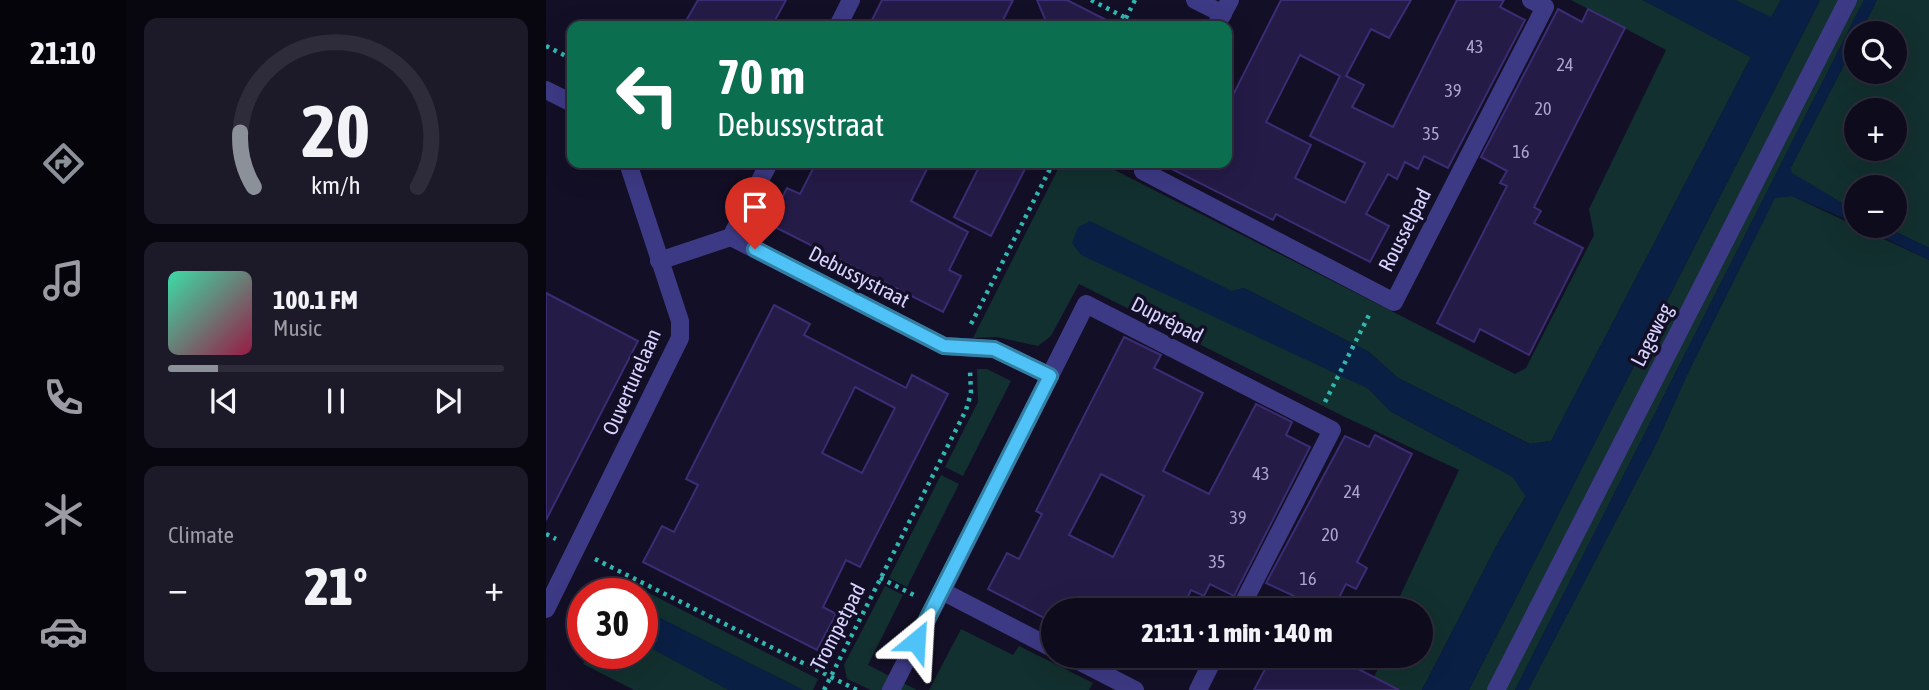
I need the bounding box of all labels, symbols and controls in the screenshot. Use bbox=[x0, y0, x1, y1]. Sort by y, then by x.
map controls bbox=[1844, 21, 1907, 238]
button: search bbox=[1844, 21, 1907, 84]
text: 21:10 bbox=[30, 34, 96, 71]
house number: 43 bbox=[1467, 36, 1483, 57]
text: 70 m bbox=[717, 48, 805, 104]
icon: left bbox=[602, 49, 693, 140]
house number: 24 bbox=[1557, 54, 1573, 75]
house number: 39 bbox=[1445, 80, 1461, 101]
text: 20 bbox=[302, 89, 370, 172]
house number: 20 bbox=[1535, 98, 1551, 119]
button: + bbox=[1844, 98, 1907, 161]
text: Debussystraat bbox=[717, 106, 884, 143]
house number: 35 bbox=[1423, 123, 1439, 144]
icon: directions bbox=[39, 139, 88, 188]
house number: 16 bbox=[1513, 141, 1529, 162]
text: km/h bbox=[311, 171, 361, 199]
button: − bbox=[1844, 175, 1907, 238]
pin bbox=[725, 177, 785, 249]
street label: Rousselpad bbox=[1373, 184, 1435, 275]
icon: arrive bbox=[736, 188, 774, 226]
street label: Debussystraat bbox=[805, 241, 914, 312]
icon: music bbox=[39, 256, 88, 305]
text: 100.1 FM bbox=[273, 285, 358, 315]
street label: Duprépad bbox=[1128, 291, 1207, 347]
street label: Lageweg bbox=[1625, 299, 1677, 370]
text: Music bbox=[273, 315, 321, 341]
street label: Ouverturelaan bbox=[597, 325, 665, 438]
icon: phone bbox=[39, 373, 88, 422]
icon: previous bbox=[205, 382, 243, 420]
icon: pause bbox=[317, 382, 355, 420]
icon: next bbox=[429, 382, 467, 420]
house number: 43 bbox=[1253, 463, 1269, 484]
house number: 24 bbox=[1344, 481, 1360, 502]
icon: climate bbox=[39, 490, 88, 539]
house number: 39 bbox=[1230, 507, 1246, 528]
text: Climate bbox=[168, 522, 234, 548]
house number: 20 bbox=[1322, 524, 1338, 545]
house number: 35 bbox=[1209, 551, 1225, 572]
text: 21° bbox=[304, 556, 368, 616]
text: − bbox=[168, 566, 188, 609]
text: + bbox=[484, 566, 504, 609]
house number: 16 bbox=[1300, 568, 1316, 589]
speed limit sign: 30 bbox=[567, 578, 658, 669]
street label: Trompetpad bbox=[805, 579, 869, 674]
position arrow bbox=[879, 604, 953, 678]
icon: car bbox=[39, 607, 88, 656]
text: 21:11 · 1 min · 140 m bbox=[1142, 618, 1332, 648]

